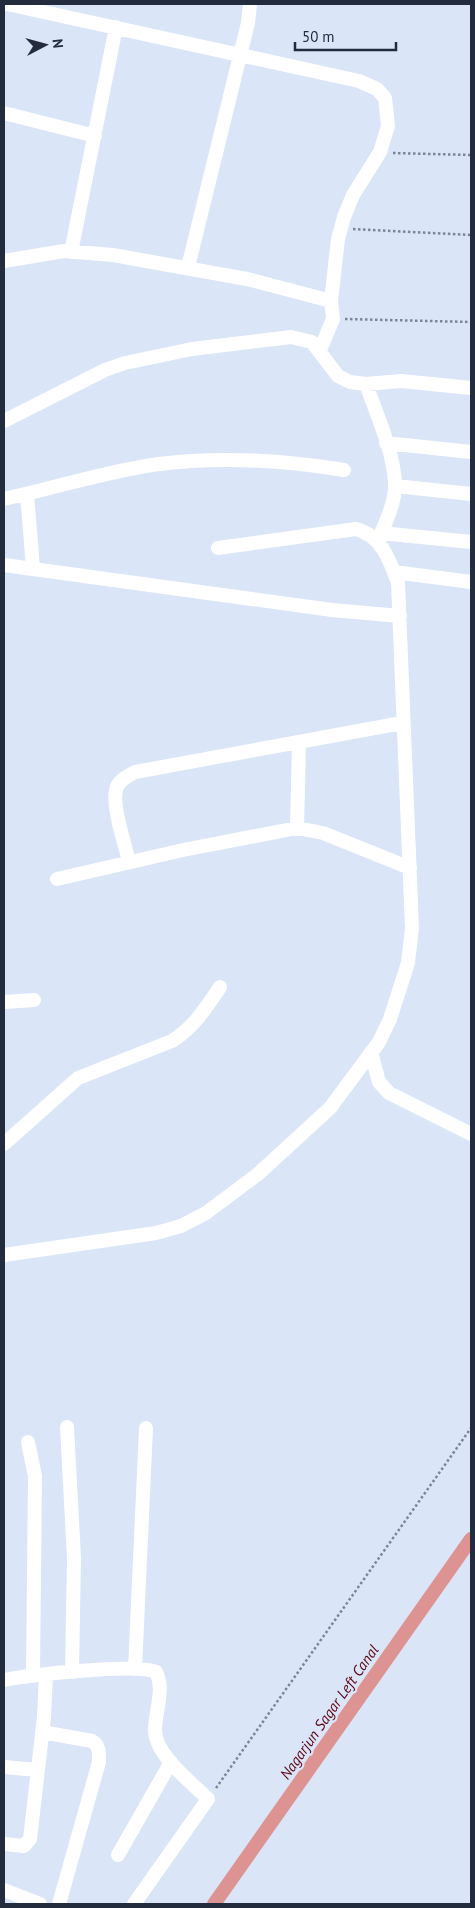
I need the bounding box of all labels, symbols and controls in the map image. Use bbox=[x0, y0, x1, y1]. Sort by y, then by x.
north arrow bbox=[20, 20, 70, 70]
scale bar bbox=[295, 20, 396, 52]
text: 50 m bbox=[302, 27, 335, 46]
text: N bbox=[48, 38, 67, 49]
water label: Nagarjun Sagar Left Canal bbox=[275, 1641, 383, 1783]

